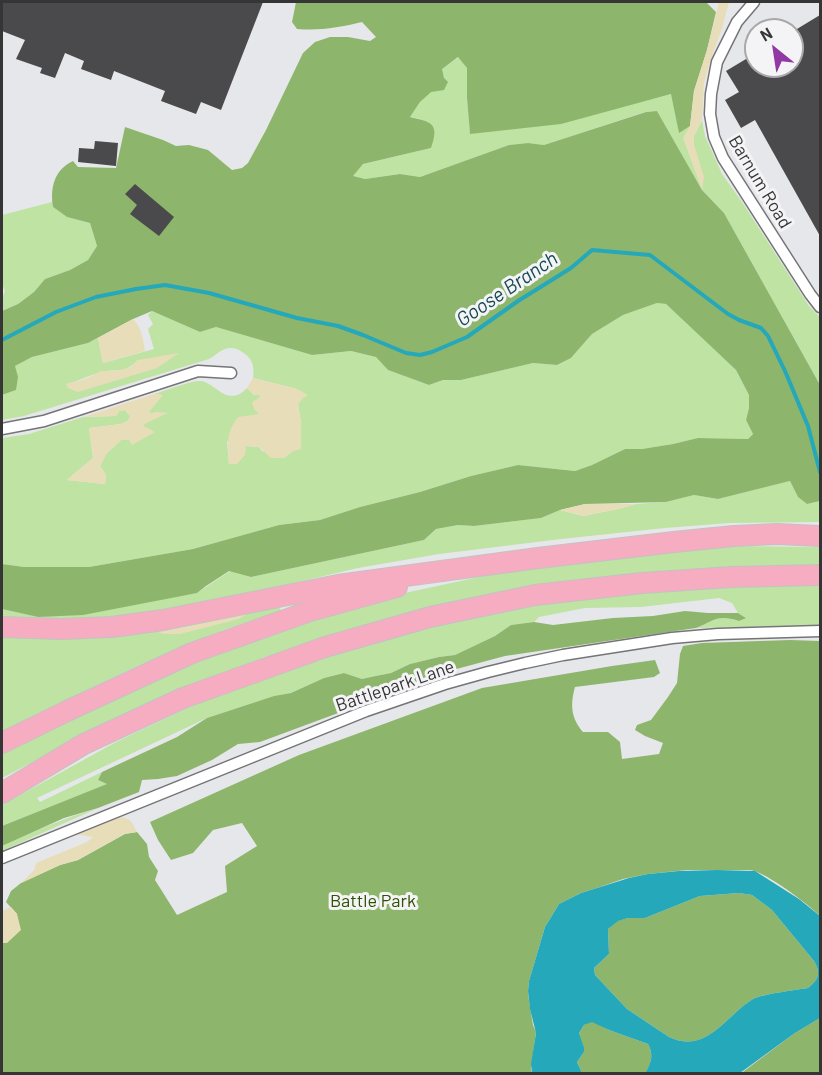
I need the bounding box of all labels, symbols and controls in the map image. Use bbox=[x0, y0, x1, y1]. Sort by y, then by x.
north arrow bbox=[744, 18, 804, 78]
text: N bbox=[756, 23, 775, 45]
street label: Barnum Road bbox=[724, 132, 796, 232]
water label: Goose Branch bbox=[452, 246, 562, 332]
street label: Battlepark Lane bbox=[333, 656, 457, 716]
park label: Battle Park bbox=[330, 890, 416, 912]

